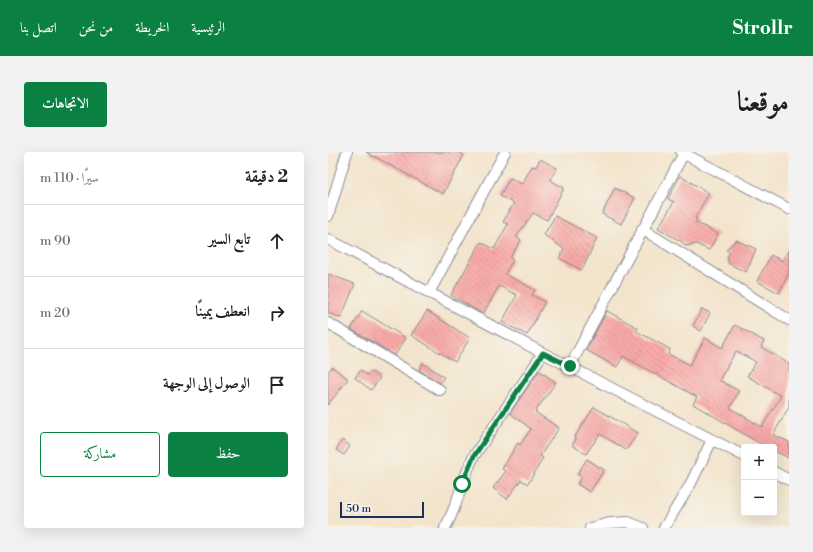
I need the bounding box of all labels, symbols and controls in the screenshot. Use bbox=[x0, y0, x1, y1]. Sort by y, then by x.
text: Strollr bbox=[732, 16, 793, 40]
text: اتصل بنا bbox=[20, 19, 57, 37]
text: من نحن bbox=[79, 19, 113, 37]
text: الخريطة bbox=[135, 19, 169, 37]
text: الرئيسية bbox=[191, 19, 225, 37]
button: الاتجاهات bbox=[24, 82, 107, 127]
text: موقعنا bbox=[737, 85, 789, 120]
text: 2 دقيقة bbox=[245, 166, 288, 188]
text: سيرًا · 110 m bbox=[40, 170, 99, 186]
text: تابع السير bbox=[208, 230, 250, 249]
icon: ahead bbox=[266, 230, 288, 252]
text: 90 m bbox=[40, 233, 71, 249]
text: انعطف يمينًا bbox=[195, 302, 250, 321]
icon: right bbox=[266, 302, 288, 324]
text: 20 m bbox=[40, 305, 70, 321]
route end bbox=[561, 357, 579, 375]
text: الوصول إلى الوجهة bbox=[163, 374, 250, 393]
icon: arrive bbox=[266, 374, 288, 396]
button: مشاركة bbox=[40, 432, 160, 477]
button: حفظ bbox=[168, 432, 288, 477]
map controls bbox=[741, 444, 777, 516]
button: + bbox=[741, 444, 777, 480]
route start bbox=[453, 475, 471, 493]
button: − bbox=[741, 480, 777, 516]
scale bar bbox=[340, 500, 424, 519]
text: 50 m bbox=[346, 502, 371, 516]

